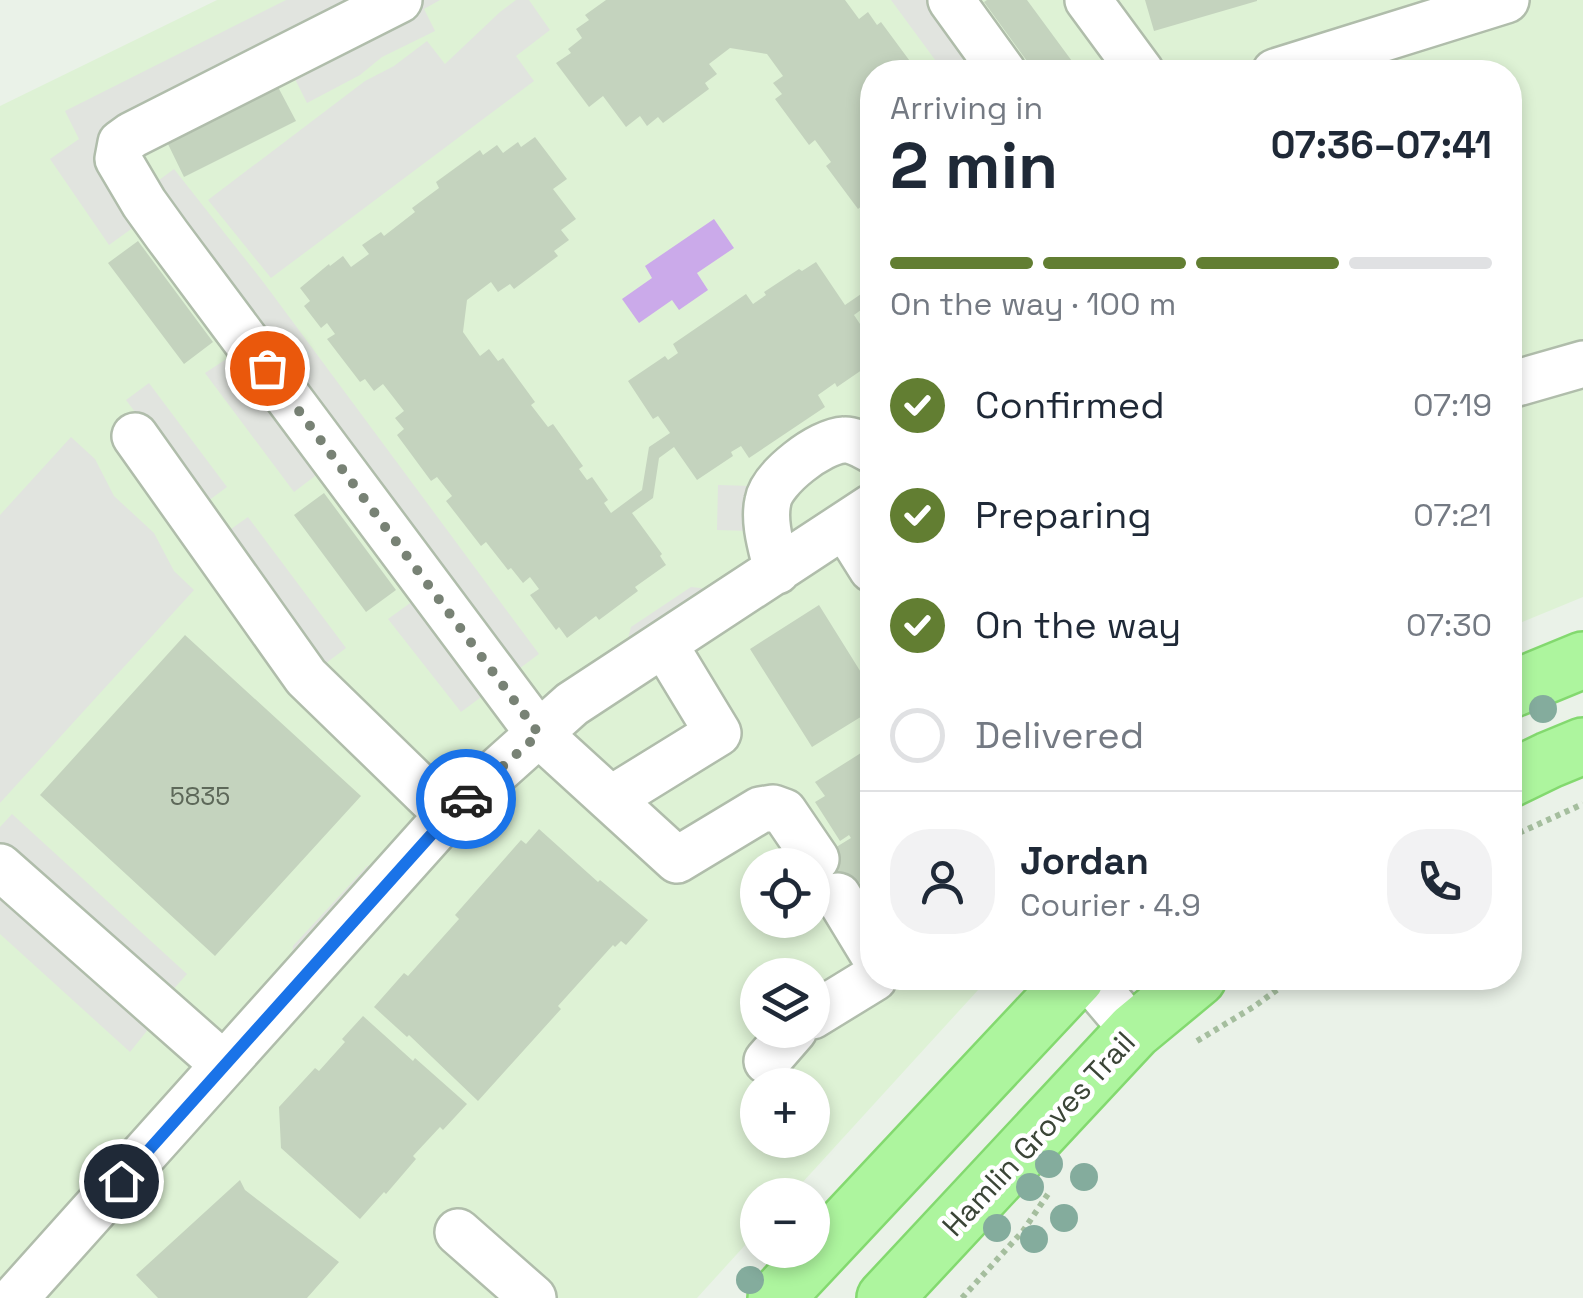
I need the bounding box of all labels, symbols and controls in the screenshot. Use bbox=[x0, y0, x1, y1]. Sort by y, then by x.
text: Arriving in bbox=[890, 88, 1043, 128]
text: 07:36–07:41 bbox=[1271, 121, 1492, 169]
text: 2 min bbox=[890, 124, 1058, 207]
text: On the way · 100 m bbox=[890, 284, 1176, 324]
pin bbox=[225, 326, 310, 411]
icon: bag bbox=[240, 341, 295, 396]
icon: check bbox=[890, 378, 945, 433]
text: Confirmed bbox=[975, 381, 1165, 429]
text: 07:19 bbox=[1413, 385, 1492, 425]
icon: check bbox=[890, 488, 945, 543]
text: Preparing bbox=[975, 491, 1152, 539]
text: 07:21 bbox=[1413, 495, 1492, 535]
icon: check bbox=[890, 598, 945, 653]
text: On the way bbox=[975, 601, 1181, 649]
text: 07:30 bbox=[1406, 605, 1492, 645]
text: Delivered bbox=[975, 711, 1144, 759]
courier bbox=[416, 749, 516, 849]
icon: car bbox=[439, 772, 494, 827]
house number: 5835 bbox=[170, 780, 230, 812]
button: person bbox=[890, 829, 995, 934]
button: phone bbox=[1387, 829, 1492, 934]
text: Jordan bbox=[1020, 837, 1149, 885]
map controls bbox=[740, 848, 830, 1268]
button: locate bbox=[740, 848, 830, 938]
text: Courier · 4.9 bbox=[1020, 885, 1201, 925]
button: layers bbox=[740, 958, 830, 1048]
street label: Hamlin Groves Trail bbox=[934, 1023, 1144, 1244]
button: + bbox=[740, 1068, 830, 1158]
pin bbox=[79, 1139, 164, 1224]
icon: home bbox=[94, 1154, 149, 1209]
button: − bbox=[740, 1178, 830, 1268]

